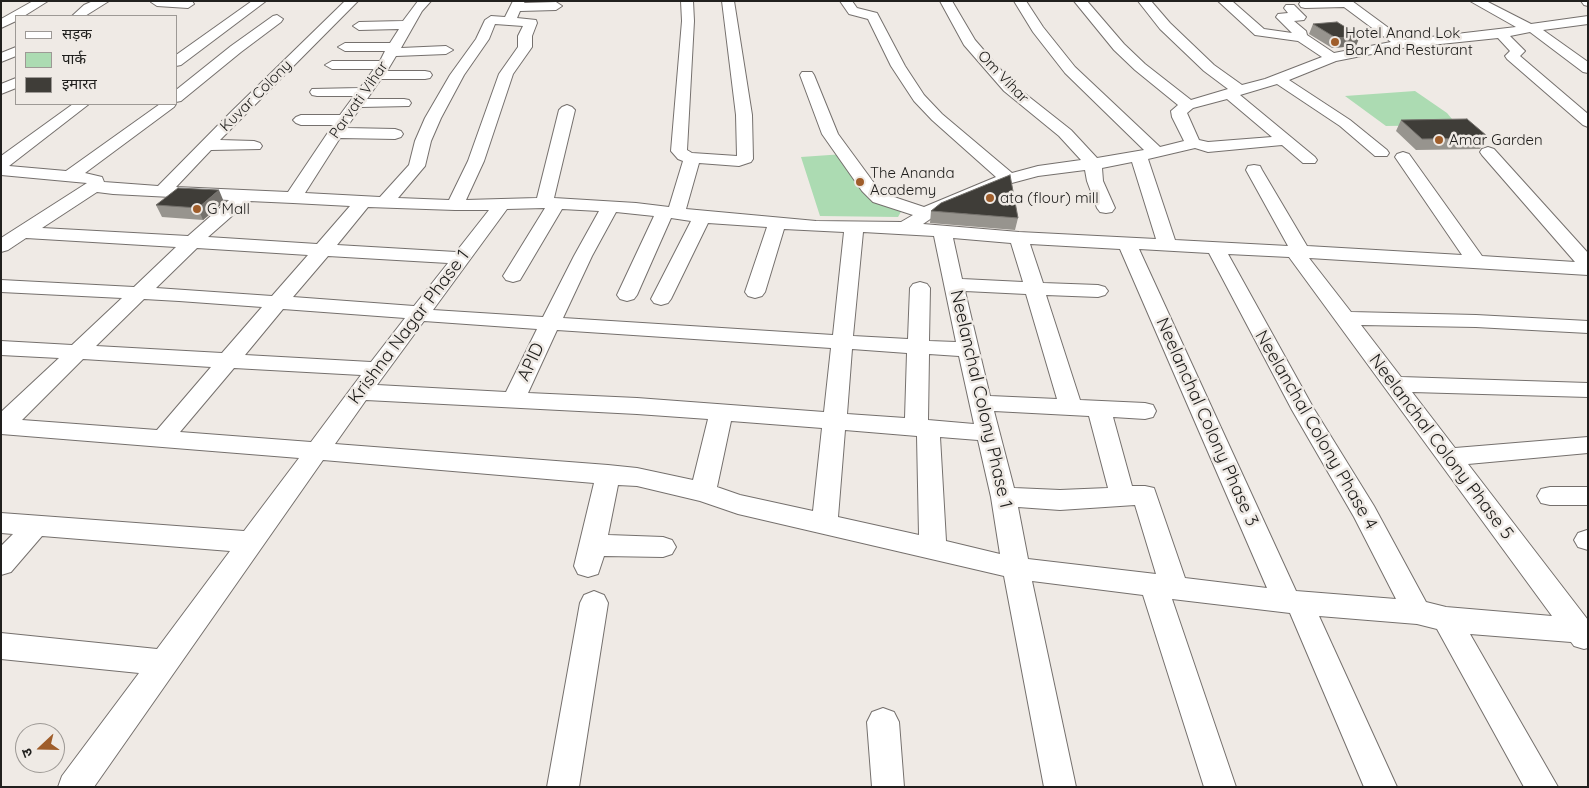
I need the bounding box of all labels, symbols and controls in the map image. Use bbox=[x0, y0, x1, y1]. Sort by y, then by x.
legend bbox=[15, 15, 178, 105]
text: सड़क bbox=[62, 24, 92, 43]
place label: Hotel Anand Lok Bar And Resturant bbox=[1345, 24, 1473, 59]
marker: Hotel Anand Lok Bar And Resturant bbox=[1329, 36, 1341, 48]
street label: Om Vihar bbox=[974, 47, 1032, 107]
text: पार्क bbox=[62, 49, 86, 68]
street label: Kuvar Colony bbox=[217, 57, 295, 135]
street label: Parvati Vihar bbox=[326, 58, 392, 142]
text: इमारत bbox=[62, 74, 97, 93]
place label: Amar Garden bbox=[1449, 131, 1543, 149]
marker: Amar Garden bbox=[1433, 134, 1445, 146]
place label: The Ananda Academy bbox=[870, 164, 954, 199]
marker: The Ananda Academy bbox=[854, 176, 866, 188]
place label: ata (flour) mill bbox=[1000, 189, 1099, 207]
marker: ata (flour) mill bbox=[984, 192, 996, 204]
place label: G Mall bbox=[207, 200, 250, 218]
marker: G Mall bbox=[191, 203, 203, 215]
street label: Krishna Nagar Phase 1 bbox=[344, 246, 474, 408]
street label: Neelanchal Colony Phase 1 bbox=[945, 288, 1017, 510]
street label: Neelanchal Colony Phase 3 bbox=[1151, 314, 1263, 530]
street label: Neelanchal Colony Phase 4 bbox=[1250, 327, 1382, 533]
street label: APID bbox=[513, 339, 549, 385]
street label: Neelanchal Colony Phase 5 bbox=[1364, 350, 1518, 544]
north arrow bbox=[15, 723, 65, 773]
text: उ bbox=[17, 746, 37, 760]

